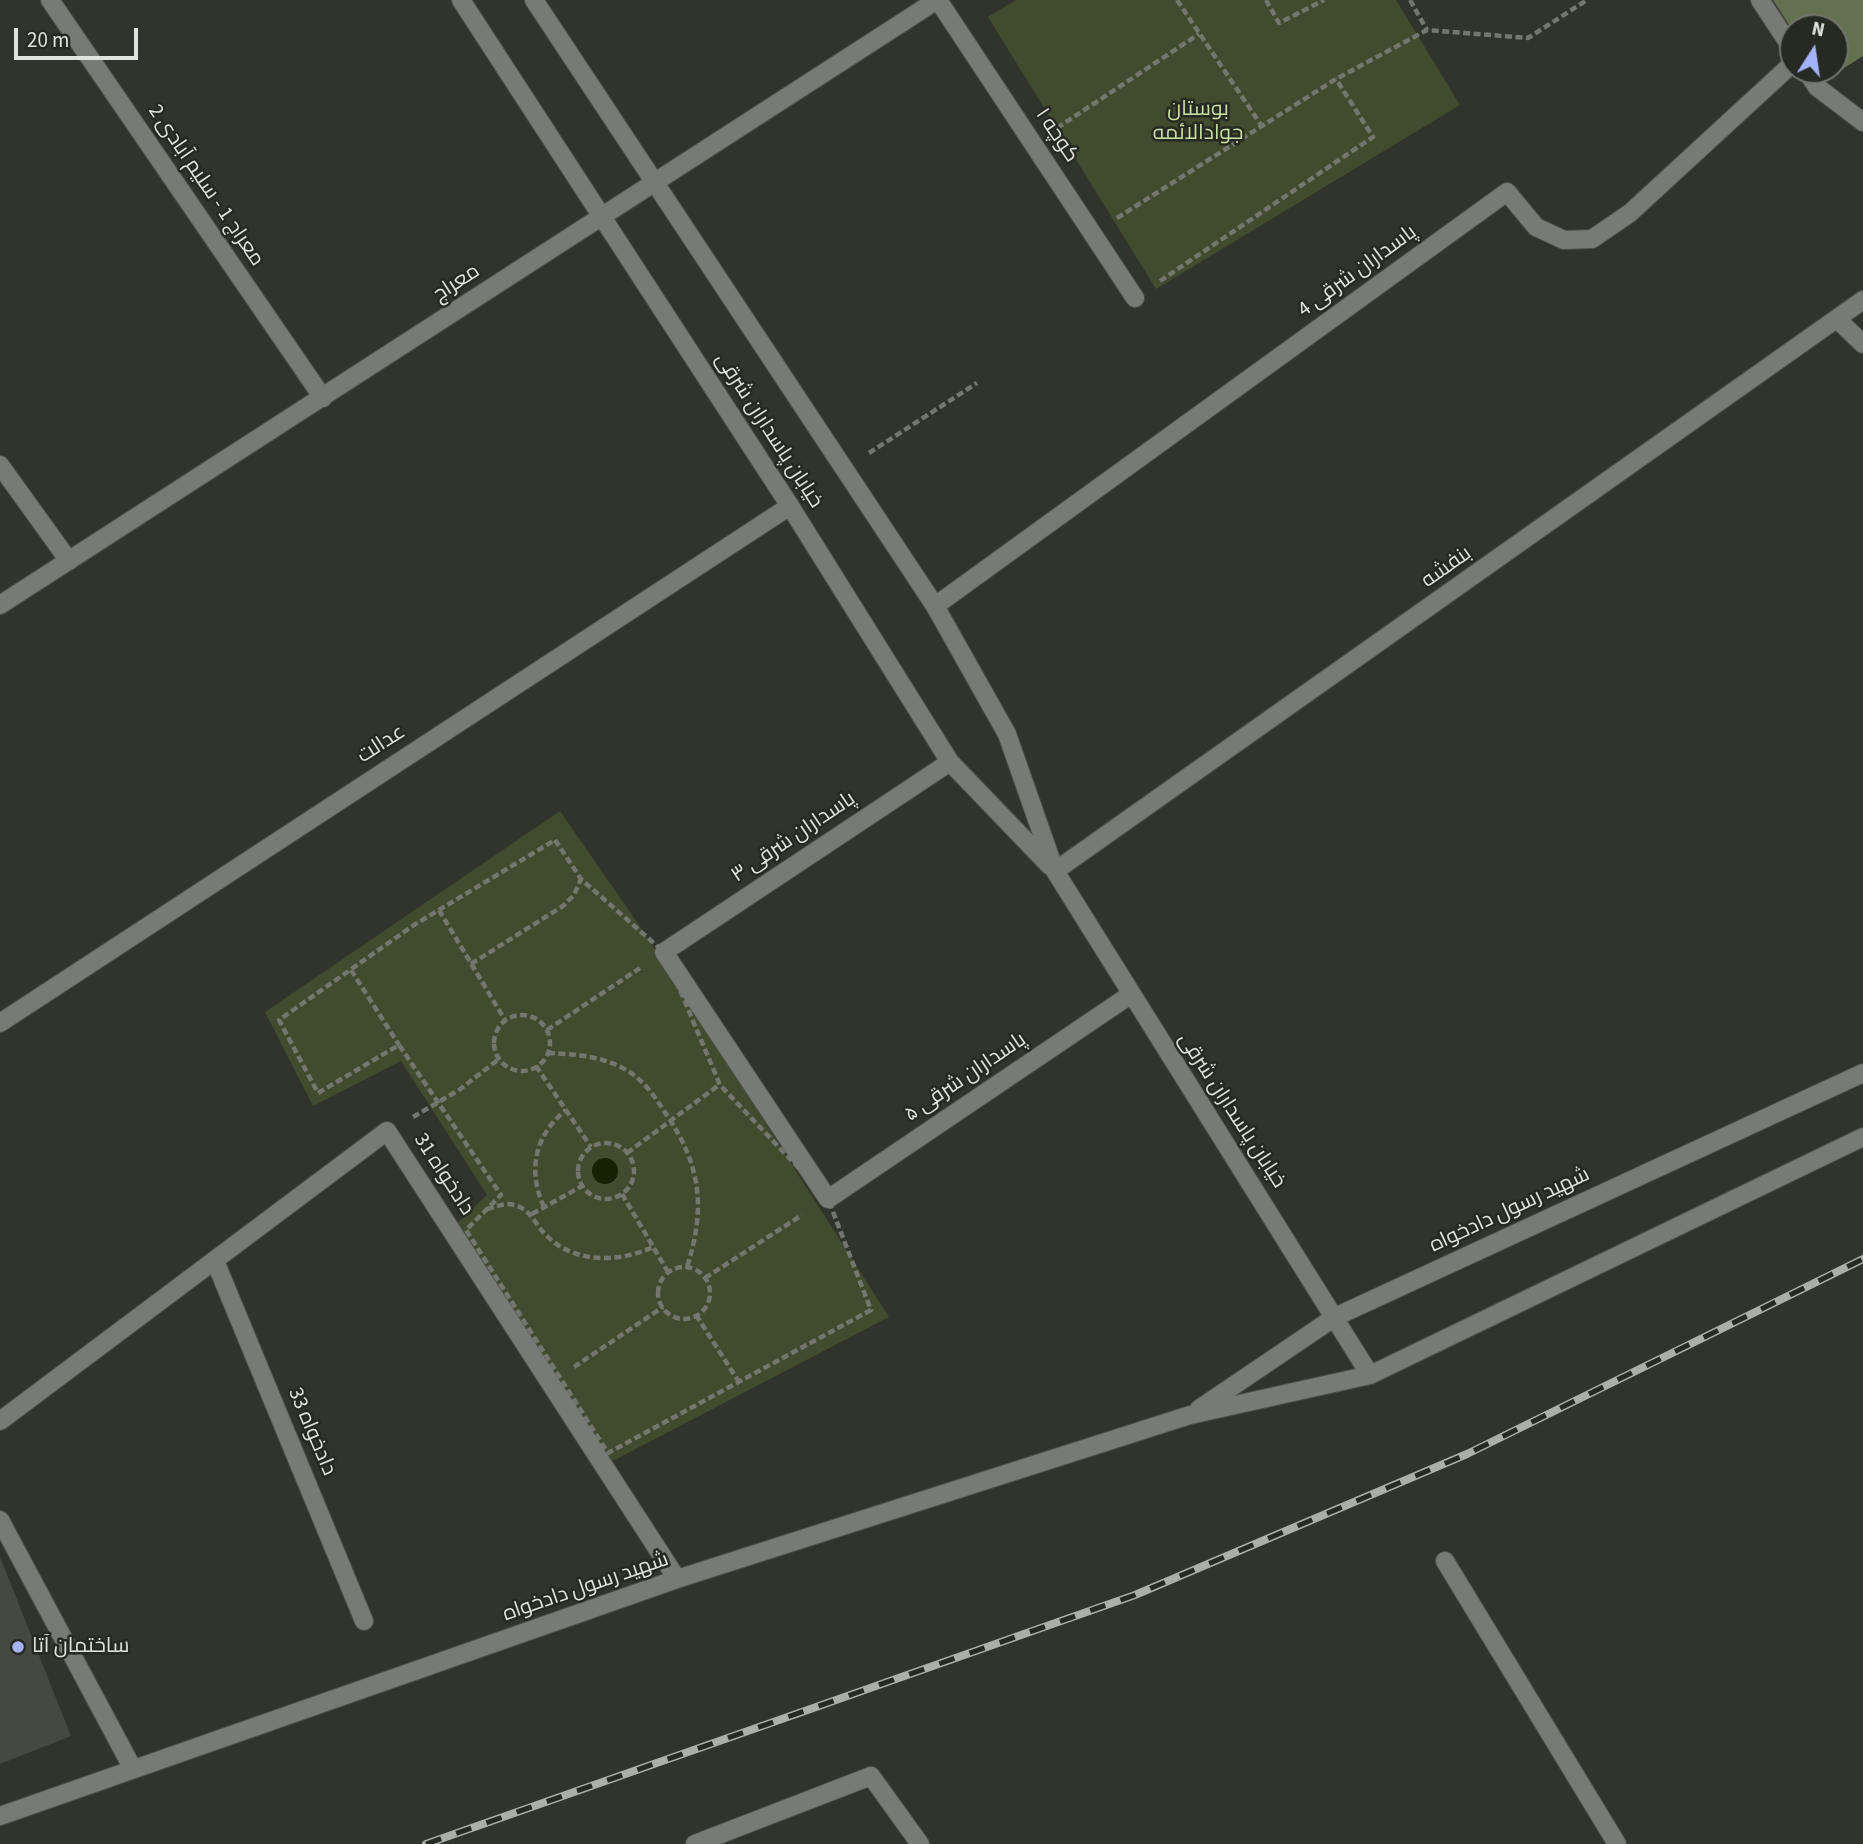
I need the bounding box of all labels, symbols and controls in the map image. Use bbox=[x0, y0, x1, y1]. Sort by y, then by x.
scale bar bbox=[18, 14, 142, 58]
north arrow bbox=[1779, 14, 1849, 84]
text: N bbox=[1809, 15, 1827, 44]
text: 20 m bbox=[27, 25, 69, 55]
park label: بوستان جوادالائمه bbox=[1153, 97, 1243, 147]
street label: معراج 1 - سلیم آبادی 2 bbox=[142, 100, 268, 272]
street label: کوچه ۱ bbox=[1029, 104, 1083, 168]
street label: پاسداران شرقی 4 bbox=[1294, 221, 1422, 323]
street label: معراج bbox=[429, 260, 485, 308]
street label: خیابان پاسداران شرقی bbox=[708, 349, 828, 513]
street label: بنفشه bbox=[1417, 542, 1477, 594]
street label: عدالت bbox=[353, 720, 411, 770]
street label: پاسداران شرقی ۳ bbox=[727, 787, 861, 889]
street label: پاسداران شرقی ۵ bbox=[900, 1028, 1032, 1128]
street label: خیابان پاسداران شرقی bbox=[1171, 1029, 1291, 1193]
street label: دادخواه 31 bbox=[407, 1129, 479, 1221]
street label: شهید رسول دادخواه bbox=[1426, 1163, 1594, 1259]
street label: دادخواه 33 bbox=[281, 1384, 341, 1480]
street label: شهید رسول دادخواه bbox=[500, 1548, 672, 1628]
place label: ساختمان آتا bbox=[32, 1634, 129, 1660]
marker: ساختمان آتا bbox=[10, 1639, 26, 1655]

